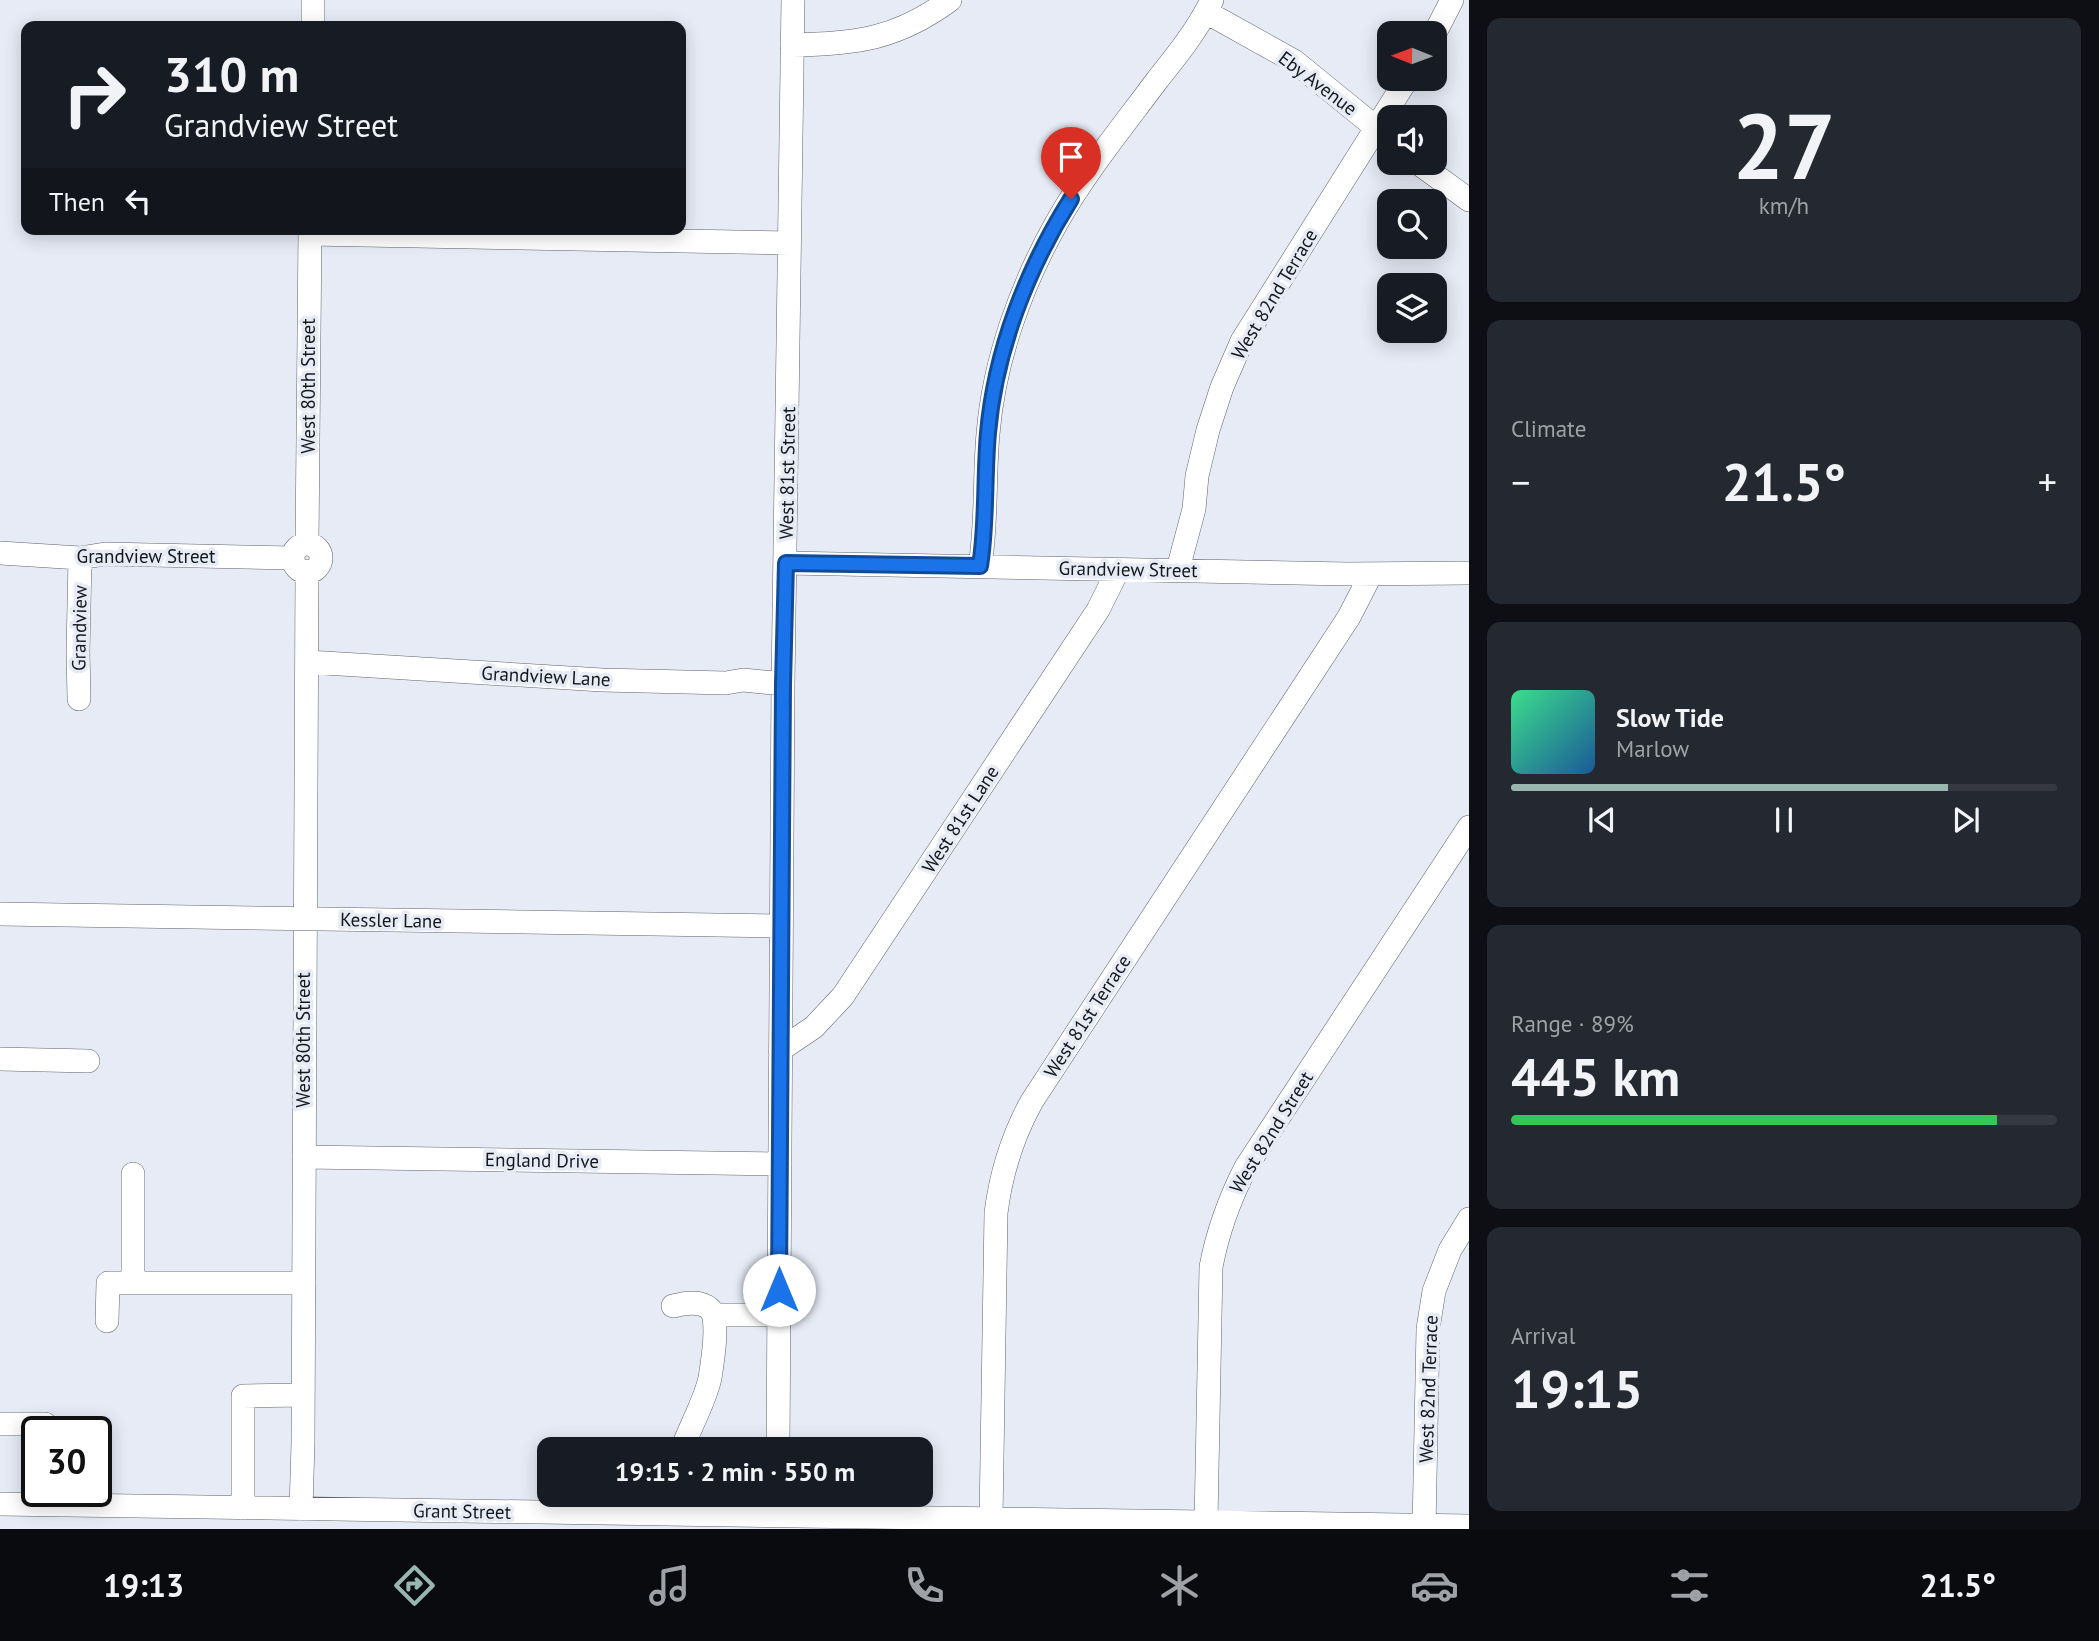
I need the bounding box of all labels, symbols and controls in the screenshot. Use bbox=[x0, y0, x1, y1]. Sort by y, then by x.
north arrow bbox=[1377, 21, 1447, 91]
map controls bbox=[1377, 21, 1447, 343]
text: 310 m bbox=[164, 42, 299, 106]
street label: Eby Avenue bbox=[1274, 46, 1362, 120]
icon: right bbox=[49, 49, 140, 140]
text: 27 bbox=[1732, 86, 1836, 204]
text: Grandview Street bbox=[164, 104, 398, 146]
button: sound bbox=[1377, 105, 1447, 175]
pin bbox=[1041, 127, 1101, 199]
icon: arrive bbox=[1052, 138, 1090, 176]
icon: left bbox=[119, 182, 157, 220]
text: Then bbox=[49, 185, 105, 218]
button: search bbox=[1377, 189, 1447, 259]
text: km/h bbox=[1759, 191, 1809, 220]
street label: West 82nd Terrace bbox=[1226, 224, 1322, 364]
button: layers bbox=[1377, 273, 1447, 343]
street label: West 80th Street bbox=[296, 318, 320, 454]
street label: West 81st Street bbox=[774, 406, 800, 540]
text: Climate bbox=[1511, 414, 1586, 443]
text: 21.5° bbox=[1722, 448, 1846, 515]
text: − bbox=[1511, 457, 1530, 506]
text: + bbox=[2038, 457, 2057, 506]
street label: Grandview Street bbox=[77, 544, 216, 568]
street label: Grandview Street bbox=[1058, 556, 1198, 582]
street label: Grandview bbox=[66, 585, 92, 671]
street label: Grandview Lane bbox=[481, 661, 611, 691]
text: Slow Tide bbox=[1616, 701, 1724, 734]
text: Marlow bbox=[1616, 734, 1689, 763]
street label: West 81st Lane bbox=[916, 761, 1004, 877]
icon: previous bbox=[1583, 801, 1621, 839]
icon: pause bbox=[1765, 801, 1803, 839]
icon: next bbox=[1947, 801, 1985, 839]
street label: Kessler Lane bbox=[340, 907, 442, 933]
street label: West 81st Terrace bbox=[1038, 950, 1136, 1082]
street label: West 80th Street bbox=[291, 972, 315, 1108]
text: Range · 89% bbox=[1511, 1009, 1634, 1038]
text: 445 km bbox=[1511, 1043, 1680, 1110]
street label: West 82nd Street bbox=[1224, 1066, 1318, 1197]
street label: England Drive bbox=[485, 1147, 599, 1173]
position arrow bbox=[742, 1253, 816, 1327]
street label: West 82nd Terrace bbox=[1413, 1315, 1443, 1463]
text: Arrival bbox=[1511, 1321, 1575, 1350]
text: 19:15 bbox=[1511, 1355, 1643, 1422]
speed limit sign: 30 bbox=[21, 1416, 112, 1507]
text: 19:15 · 2 min · 550 m bbox=[615, 1455, 855, 1488]
street label: Grant Street bbox=[413, 1498, 512, 1524]
icon: directions bbox=[390, 1561, 439, 1610]
icon: music bbox=[645, 1561, 694, 1610]
icon: phone bbox=[900, 1561, 949, 1610]
icon: climate bbox=[1155, 1561, 1204, 1610]
icon: car bbox=[1410, 1561, 1459, 1610]
icon: filters bbox=[1665, 1561, 1714, 1610]
text: 19:13 bbox=[103, 1564, 184, 1606]
text: 21.5° bbox=[1920, 1564, 1996, 1606]

